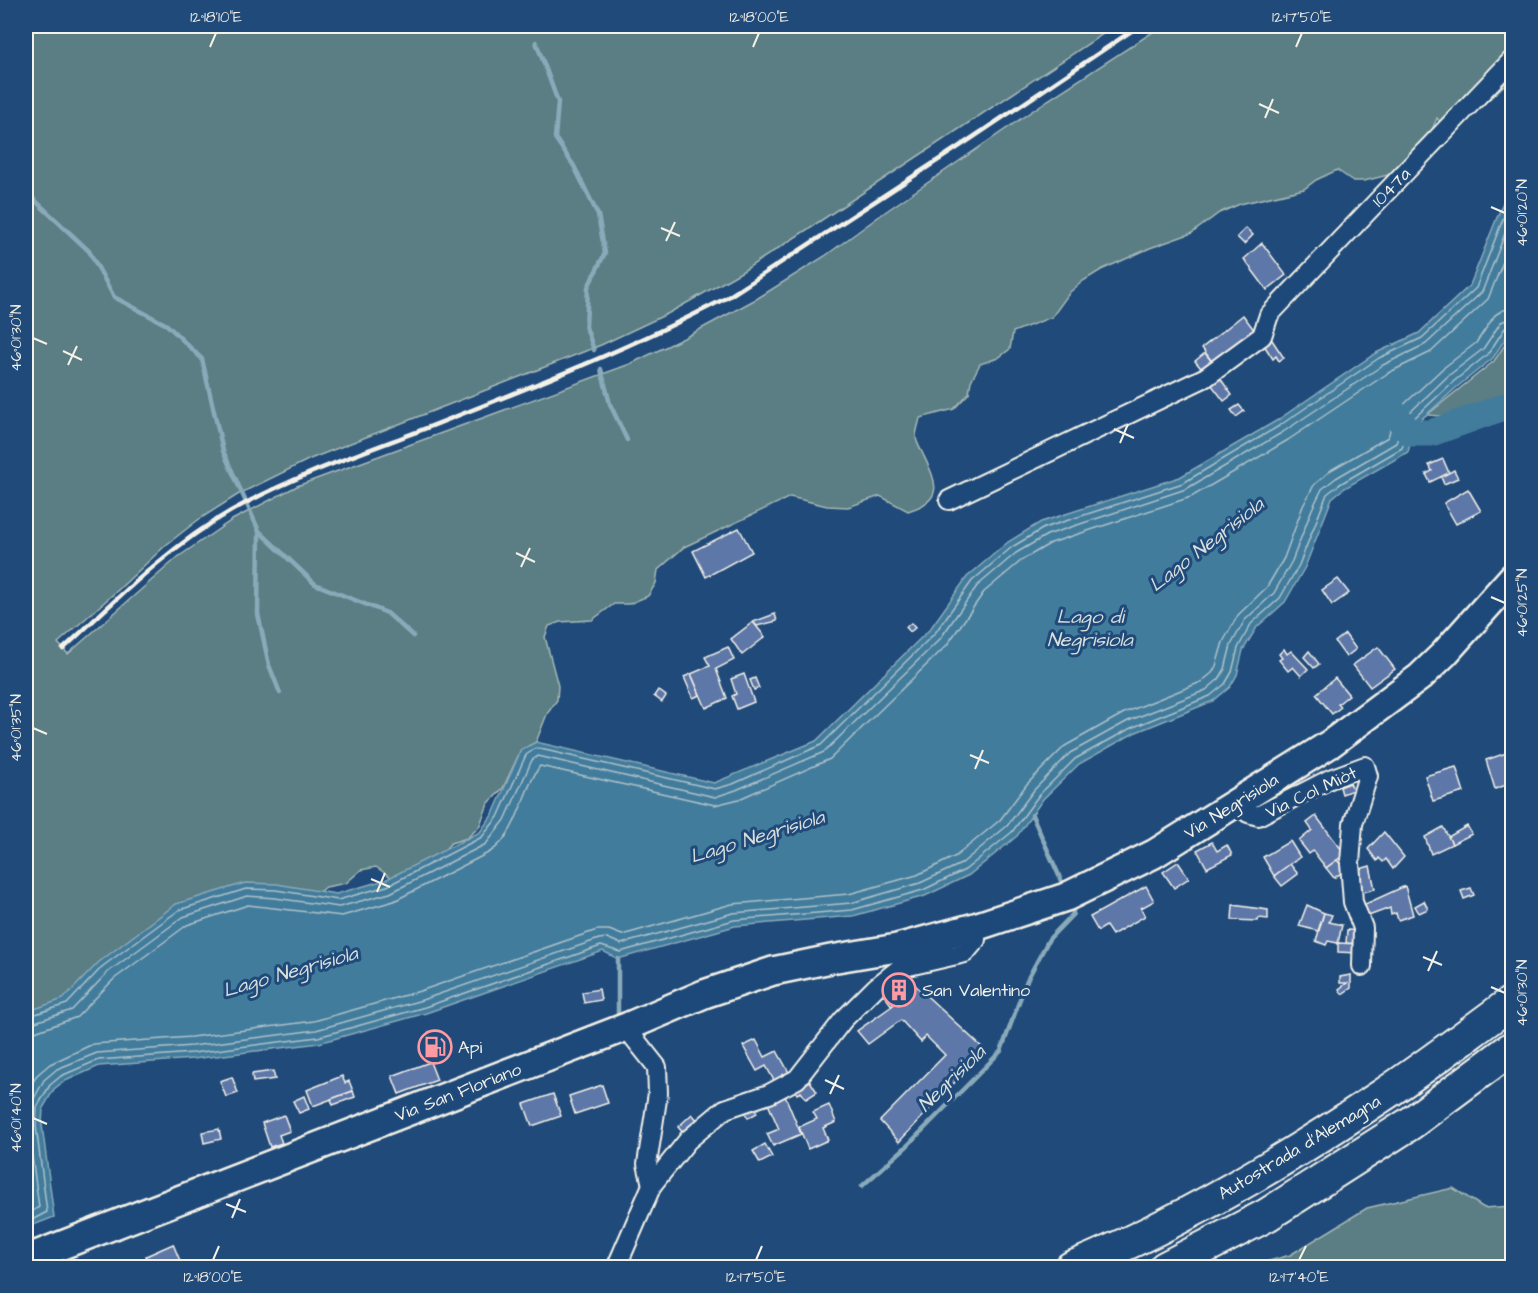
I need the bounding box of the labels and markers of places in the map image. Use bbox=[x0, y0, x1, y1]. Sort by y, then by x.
building icon: San Valentino bbox=[881, 972, 917, 1008]
place label: San Valentino bbox=[922, 978, 1030, 1003]
fuel station icon: Api bbox=[417, 1029, 453, 1065]
place label: Api bbox=[458, 1035, 483, 1060]

